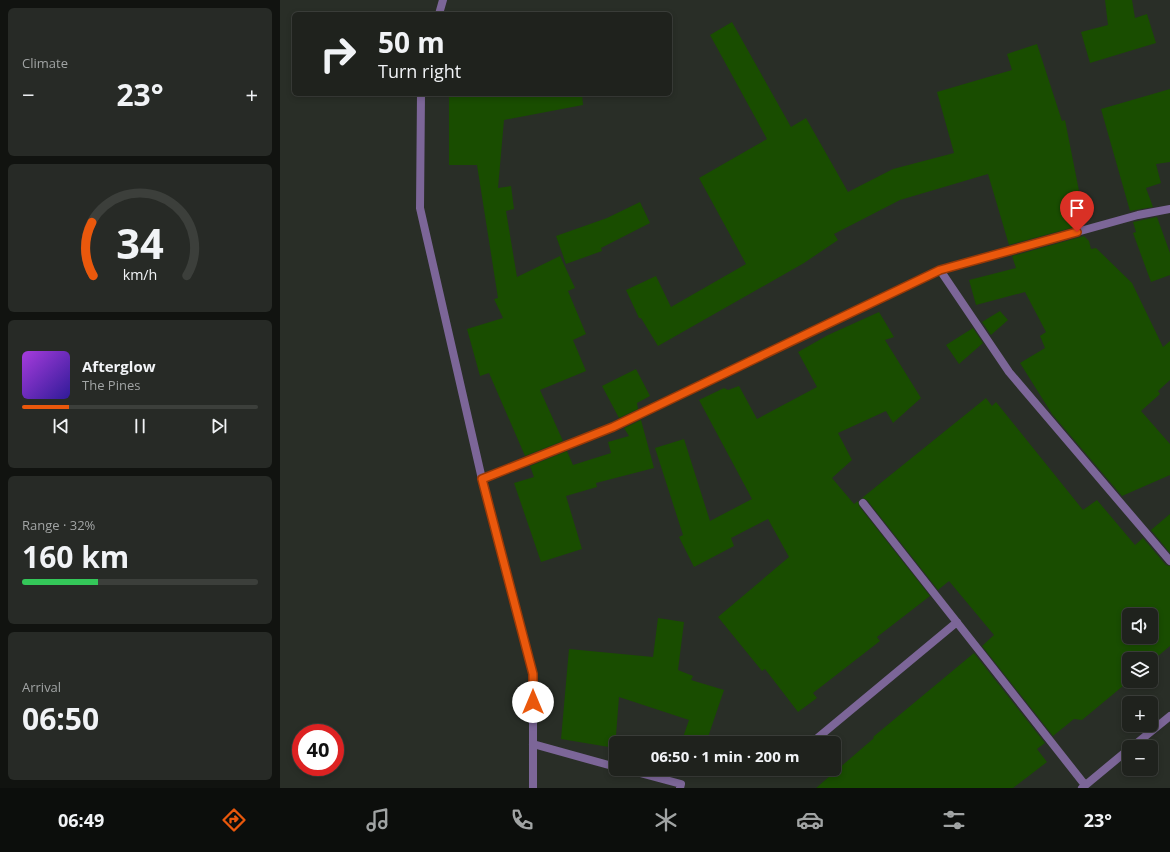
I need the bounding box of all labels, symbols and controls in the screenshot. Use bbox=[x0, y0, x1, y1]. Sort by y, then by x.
text: 50 m bbox=[378, 23, 445, 61]
icon: right bbox=[312, 28, 364, 80]
text: Climate bbox=[22, 54, 68, 72]
text: Turn right bbox=[378, 59, 461, 83]
text: 23° bbox=[116, 74, 164, 115]
text: − bbox=[22, 79, 35, 109]
text: + bbox=[245, 79, 258, 109]
pin bbox=[1060, 191, 1094, 232]
icon: arrive bbox=[1066, 197, 1088, 219]
text: 34 bbox=[116, 215, 164, 271]
text: km/h bbox=[123, 265, 157, 284]
text: Afterglow bbox=[82, 356, 156, 376]
text: The Pines bbox=[82, 376, 140, 394]
icon: previous bbox=[50, 415, 72, 437]
icon: pause bbox=[129, 415, 151, 437]
icon: next bbox=[208, 415, 230, 437]
text: Range · 32% bbox=[22, 516, 95, 534]
text: 160 km bbox=[22, 536, 129, 577]
map controls bbox=[1122, 608, 1158, 776]
button: sound bbox=[1122, 608, 1158, 644]
button: layers bbox=[1122, 652, 1158, 688]
text: Arrival bbox=[22, 678, 61, 696]
position arrow bbox=[512, 681, 554, 723]
button: + bbox=[1122, 696, 1158, 732]
text: 06:50 bbox=[22, 698, 99, 739]
speed limit sign: 40 bbox=[292, 724, 344, 776]
button: − bbox=[1122, 740, 1158, 776]
text: 06:50 · 1 min · 200 m bbox=[651, 746, 799, 766]
icon: directions bbox=[220, 806, 248, 834]
icon: music bbox=[364, 806, 392, 834]
icon: phone bbox=[508, 806, 536, 834]
icon: climate bbox=[652, 806, 680, 834]
icon: car bbox=[796, 806, 824, 834]
icon: filters bbox=[940, 806, 968, 834]
text: 06:49 bbox=[58, 808, 104, 832]
text: 23° bbox=[1084, 808, 1112, 832]

